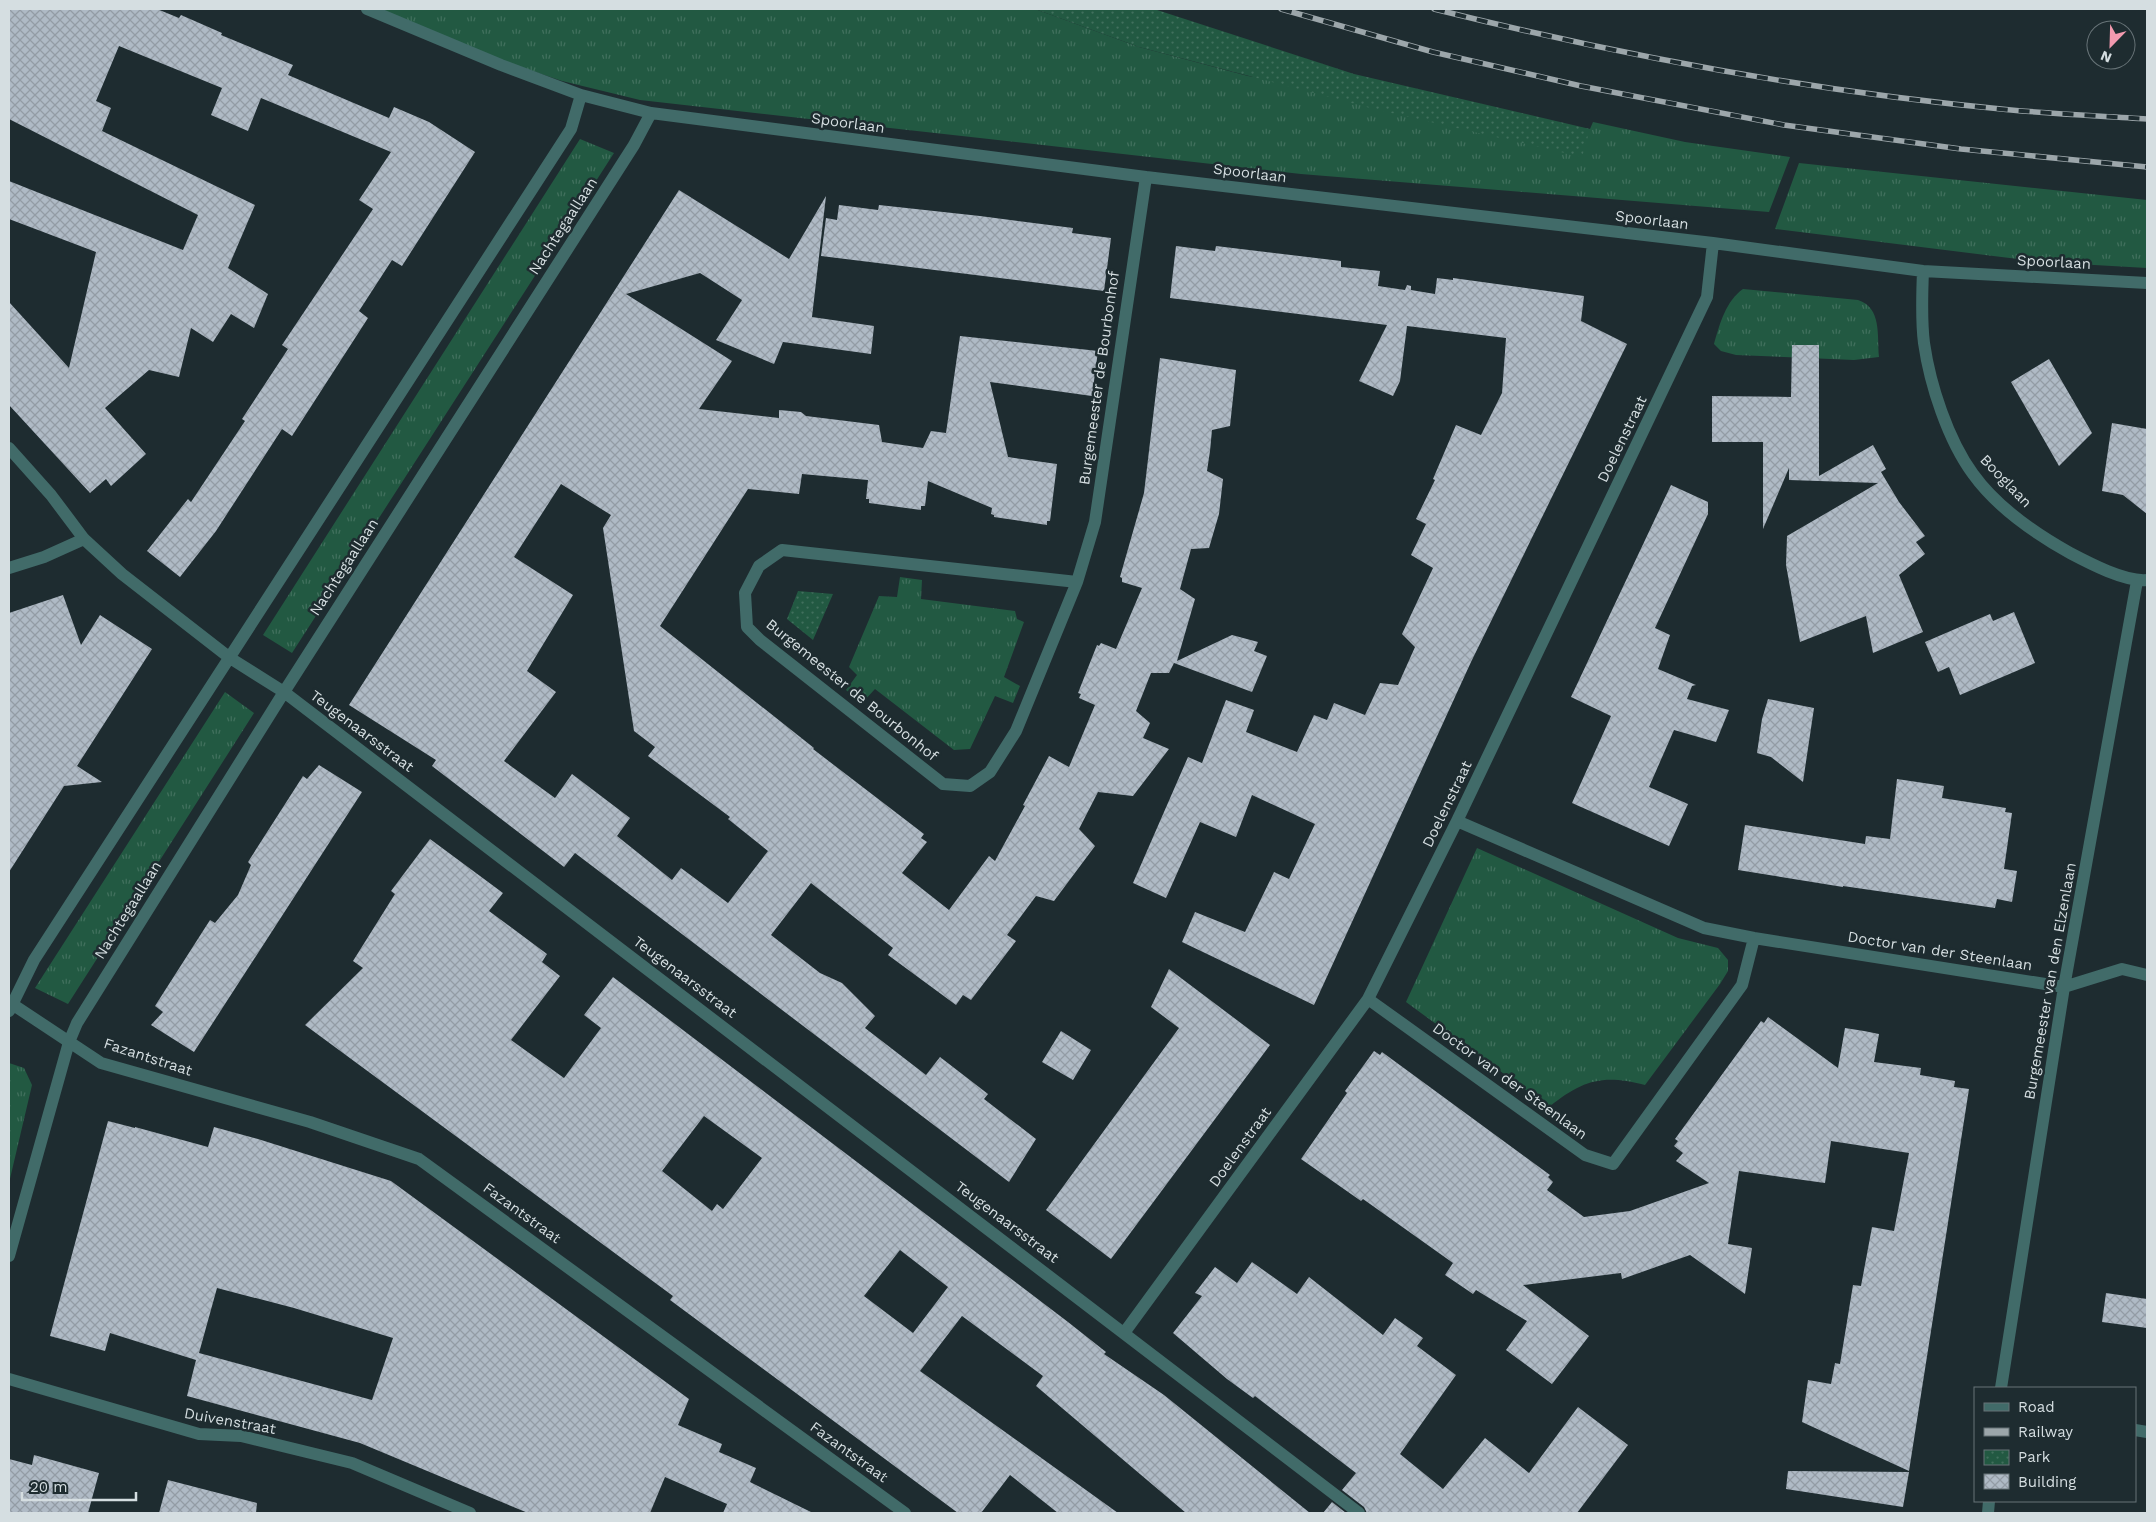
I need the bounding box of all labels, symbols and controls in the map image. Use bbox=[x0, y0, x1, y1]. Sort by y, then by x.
north arrow bbox=[2086, 20, 2136, 70]
text: N bbox=[2098, 48, 2114, 66]
street label: Spoorlaan bbox=[810, 109, 886, 137]
street label: Spoorlaan bbox=[1212, 160, 1288, 186]
street label: Nachtegaallaan bbox=[525, 174, 601, 278]
street label: Spoorlaan bbox=[1614, 207, 1690, 233]
street label: Spoorlaan bbox=[2017, 251, 2091, 273]
street label: Burgemeester de Bourbonhof bbox=[1075, 270, 1123, 486]
street label: Doelenstraat bbox=[1593, 392, 1651, 485]
street label: Booglaan bbox=[1976, 451, 2036, 511]
street label: Nachtegaallaan bbox=[306, 515, 382, 619]
street label: Burgemeester de Bourbonhof bbox=[762, 615, 942, 765]
street label: Teugenaarsstraat bbox=[307, 686, 418, 776]
street label: Doelenstraat bbox=[1418, 757, 1476, 850]
street label: Nachtegaallaan bbox=[91, 858, 165, 962]
street label: Burgemeester van den Elzenlaan bbox=[2020, 861, 2080, 1101]
street label: Doctor van der Steenlaan bbox=[1846, 927, 2034, 975]
street label: Teugenaarsstraat bbox=[630, 932, 741, 1022]
street label: Doctor van der Steenlaan bbox=[1429, 1019, 1591, 1143]
street label: Fazantstraat bbox=[102, 1034, 195, 1080]
street label: Doelenstraat bbox=[1205, 1103, 1275, 1190]
street label: Teugenaarsstraat bbox=[952, 1177, 1063, 1267]
street label: Fazantstraat bbox=[480, 1179, 565, 1248]
legend bbox=[1974, 1387, 2136, 1502]
text: Road bbox=[2018, 1398, 2055, 1416]
street label: Duivenstraat bbox=[183, 1404, 278, 1438]
street label: Fazantstraat bbox=[807, 1418, 892, 1487]
text: Railway bbox=[2018, 1423, 2073, 1441]
text: Park bbox=[2018, 1448, 2051, 1466]
scale bar bbox=[22, 1470, 136, 1502]
text: Building bbox=[2018, 1473, 2076, 1491]
text: 20 m bbox=[30, 1478, 68, 1496]

